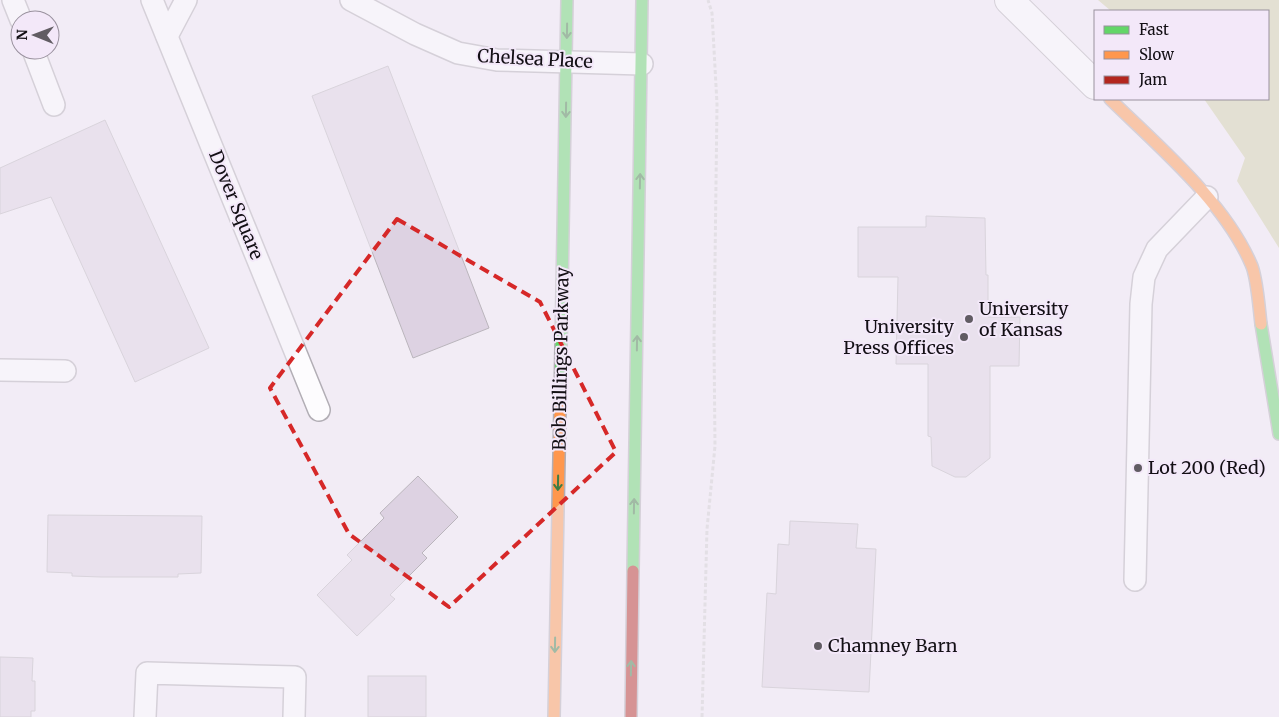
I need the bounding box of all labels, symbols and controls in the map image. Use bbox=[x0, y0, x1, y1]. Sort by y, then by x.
north arrow bbox=[10, 10, 60, 60]
legend bbox=[1094, 10, 1269, 100]
text: Fast bbox=[1139, 20, 1169, 39]
one-way arrow bbox=[562, 22, 572, 38]
text: N bbox=[13, 29, 31, 40]
street label: Chelsea Place bbox=[477, 44, 593, 73]
text: Slow bbox=[1139, 45, 1174, 64]
text: Jam bbox=[1138, 70, 1167, 89]
one-way arrow bbox=[561, 102, 571, 118]
street label: Dover Square bbox=[204, 147, 269, 263]
one-way arrow bbox=[635, 173, 644, 189]
street label: Bob Billings Parkway bbox=[547, 267, 574, 451]
place label: University of Kansas bbox=[979, 297, 1069, 341]
marker: University of Kansas bbox=[963, 313, 975, 325]
place label: University Press Offices bbox=[843, 315, 955, 359]
marker: University Press Offices bbox=[958, 331, 970, 343]
one-way arrow bbox=[632, 336, 642, 352]
place label: Lot 200 (Red) bbox=[1148, 456, 1266, 479]
marker: Lot 200 (Red) bbox=[1132, 462, 1144, 474]
one-way arrow bbox=[554, 474, 563, 490]
one-way arrow bbox=[629, 498, 639, 514]
place label: Chamney Barn bbox=[828, 634, 958, 657]
one-way arrow bbox=[551, 637, 560, 653]
marker: Chamney Barn bbox=[812, 640, 824, 652]
one-way arrow bbox=[626, 661, 636, 677]

